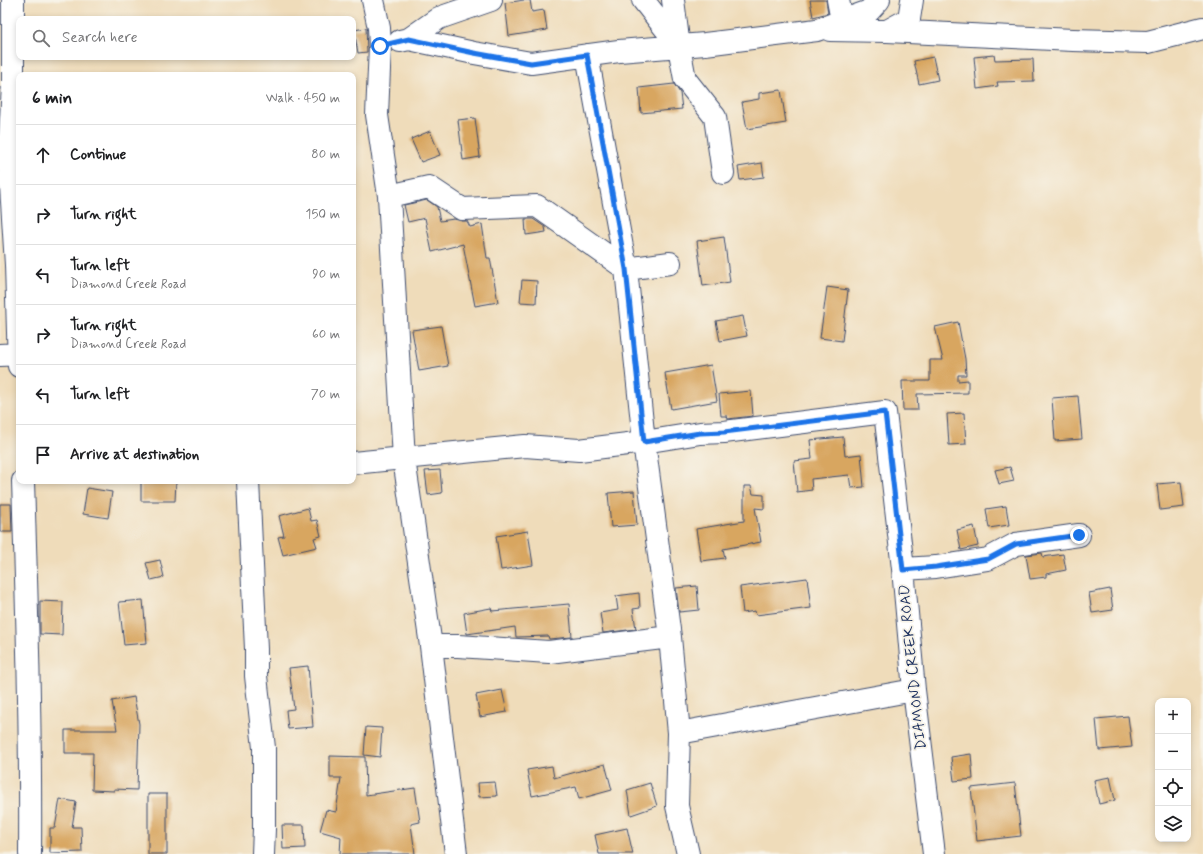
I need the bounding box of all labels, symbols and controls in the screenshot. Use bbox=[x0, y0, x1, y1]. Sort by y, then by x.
search box bbox=[16, 16, 356, 60]
icon: search bbox=[30, 27, 52, 49]
text: Search here bbox=[62, 28, 138, 48]
route start bbox=[371, 37, 389, 55]
text: 6 min bbox=[32, 87, 72, 109]
text: Walk · 450 m bbox=[266, 90, 340, 107]
icon: ahead bbox=[32, 144, 54, 166]
text: Continue bbox=[70, 145, 126, 165]
text: 80 m bbox=[311, 146, 340, 163]
icon: right bbox=[32, 204, 54, 226]
text: Turn right bbox=[70, 205, 137, 225]
text: 150 m bbox=[306, 206, 340, 223]
text: Turn left bbox=[70, 256, 130, 276]
icon: left bbox=[32, 264, 54, 286]
text: 90 m bbox=[312, 266, 340, 283]
text: Diamond Creek Road bbox=[70, 276, 186, 293]
text: Turn right bbox=[70, 316, 137, 336]
icon: right bbox=[32, 324, 54, 346]
text: 60 m bbox=[312, 326, 340, 343]
text: Diamond Creek Road bbox=[70, 336, 186, 353]
icon: left bbox=[32, 384, 54, 406]
text: Turn left bbox=[70, 385, 130, 405]
text: 70 m bbox=[311, 386, 340, 403]
icon: arrive bbox=[32, 444, 54, 466]
text: Arrive at destination bbox=[70, 445, 199, 465]
route end bbox=[1070, 526, 1088, 544]
street label: DIAMOND CREEK ROAD bbox=[894, 583, 932, 751]
map controls bbox=[1155, 698, 1191, 842]
button: + bbox=[1155, 698, 1191, 734]
button: − bbox=[1155, 734, 1191, 770]
button: locate bbox=[1155, 770, 1191, 806]
button: layers bbox=[1155, 806, 1191, 842]

